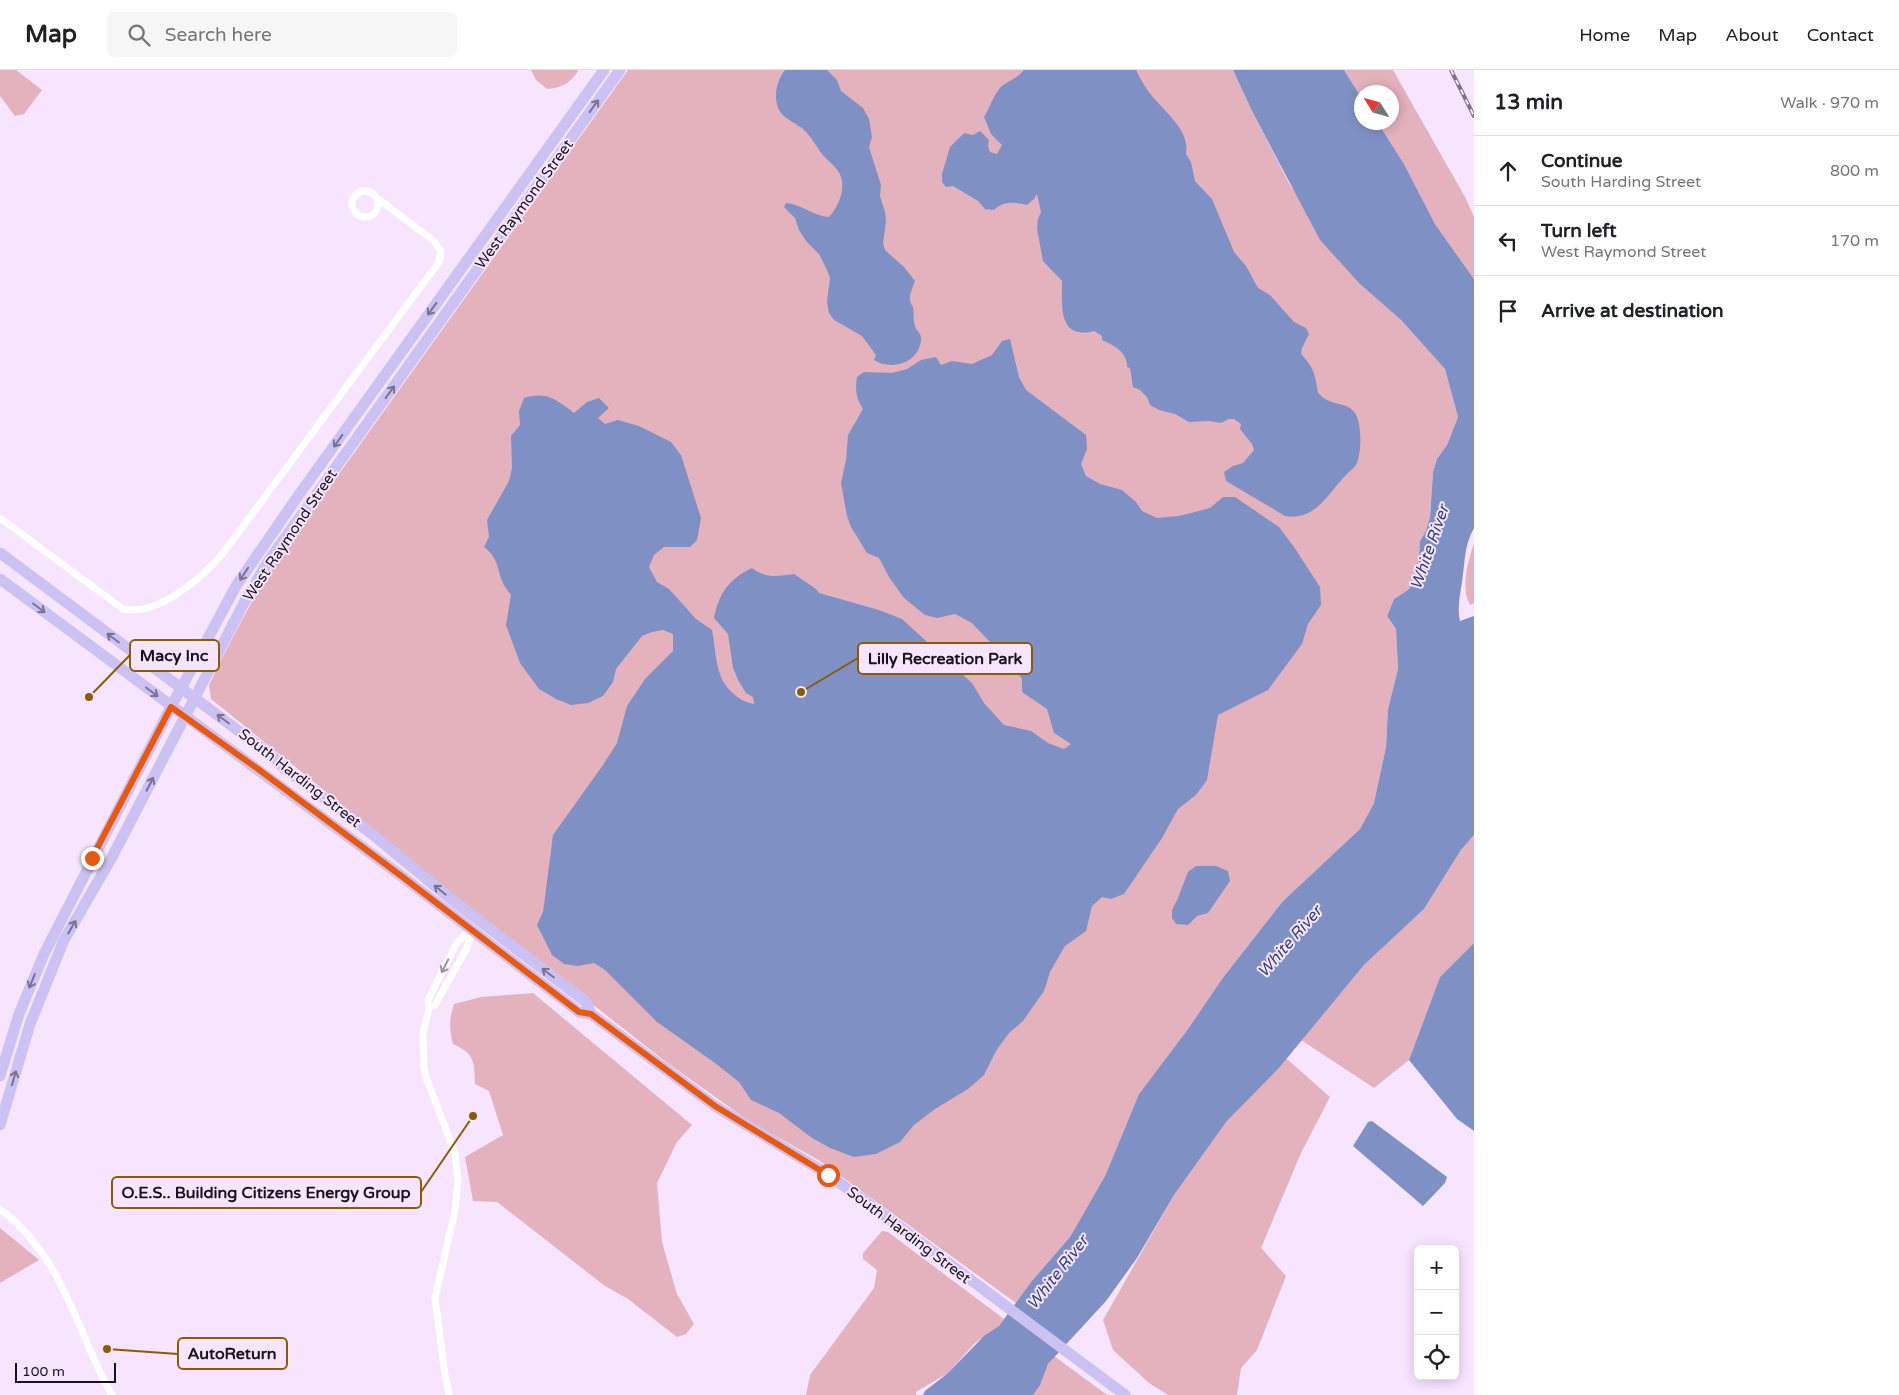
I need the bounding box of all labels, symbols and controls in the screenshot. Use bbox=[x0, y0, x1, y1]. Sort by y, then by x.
search box bbox=[107, 12, 457, 57]
text: Map bbox=[25, 20, 77, 49]
icon: search bbox=[125, 21, 153, 49]
text: Search here bbox=[165, 24, 272, 46]
text: Home bbox=[1579, 24, 1630, 46]
text: Map bbox=[1658, 24, 1697, 46]
text: About bbox=[1725, 24, 1779, 46]
text: Contact bbox=[1807, 24, 1874, 46]
north arrow bbox=[1354, 85, 1399, 130]
text: 13 min bbox=[1494, 90, 1563, 115]
text: Walk · 970 m bbox=[1780, 93, 1879, 113]
one-way arrow bbox=[589, 99, 599, 113]
street label: West Raymond Street bbox=[471, 136, 577, 272]
text: Continue bbox=[1541, 150, 1623, 172]
icon: ahead bbox=[1494, 157, 1522, 185]
text: 800 m bbox=[1830, 161, 1879, 181]
text: South Harding Street bbox=[1541, 172, 1701, 192]
text: Turn left bbox=[1541, 220, 1617, 242]
icon: left bbox=[1494, 227, 1522, 255]
text: 170 m bbox=[1830, 231, 1879, 251]
text: West Raymond Street bbox=[1541, 242, 1706, 262]
icon: arrive bbox=[1494, 297, 1522, 325]
text: Arrive at destination bbox=[1541, 300, 1724, 322]
one-way arrow bbox=[427, 302, 438, 315]
one-way arrow bbox=[385, 385, 395, 399]
one-way arrow bbox=[333, 434, 343, 448]
street label: West Raymond Street bbox=[239, 465, 341, 604]
water label: White River bbox=[1406, 501, 1454, 592]
one-way arrow bbox=[239, 567, 249, 581]
one-way arrow bbox=[32, 603, 46, 613]
one-way arrow bbox=[107, 632, 120, 643]
callout: Macy Inc bbox=[130, 640, 219, 671]
callout: Lilly Recreation Park bbox=[858, 643, 1032, 674]
text: Macy Inc bbox=[140, 646, 209, 666]
text: Lilly Recreation Park bbox=[868, 649, 1023, 669]
one-way arrow bbox=[145, 687, 159, 697]
one-way arrow bbox=[217, 714, 230, 725]
street label: South Harding Street bbox=[235, 725, 365, 831]
one-way arrow bbox=[146, 777, 155, 792]
route end bbox=[81, 847, 104, 870]
one-way arrow bbox=[434, 884, 447, 895]
water label: White River bbox=[1253, 900, 1327, 981]
one-way arrow bbox=[68, 920, 78, 934]
one-way arrow bbox=[440, 959, 450, 974]
one-way arrow bbox=[542, 967, 555, 978]
one-way arrow bbox=[26, 973, 36, 988]
one-way arrow bbox=[9, 1070, 19, 1086]
route start bbox=[817, 1164, 840, 1187]
callout: O.E.S.. Building Citizens Energy Group bbox=[112, 1177, 421, 1208]
text: O.E.S.. Building Citizens Energy Group bbox=[121, 1183, 411, 1203]
street label: South Harding Street bbox=[844, 1183, 975, 1288]
water label: White River bbox=[1023, 1230, 1094, 1313]
map controls bbox=[1414, 1245, 1459, 1380]
button: + bbox=[1414, 1245, 1459, 1290]
button: − bbox=[1414, 1290, 1459, 1335]
button: locate bbox=[1414, 1335, 1459, 1380]
callout: AutoReturn bbox=[178, 1338, 287, 1369]
text: AutoReturn bbox=[187, 1344, 277, 1364]
scale bar bbox=[15, 1360, 116, 1383]
text: 100 m bbox=[22, 1363, 65, 1380]

